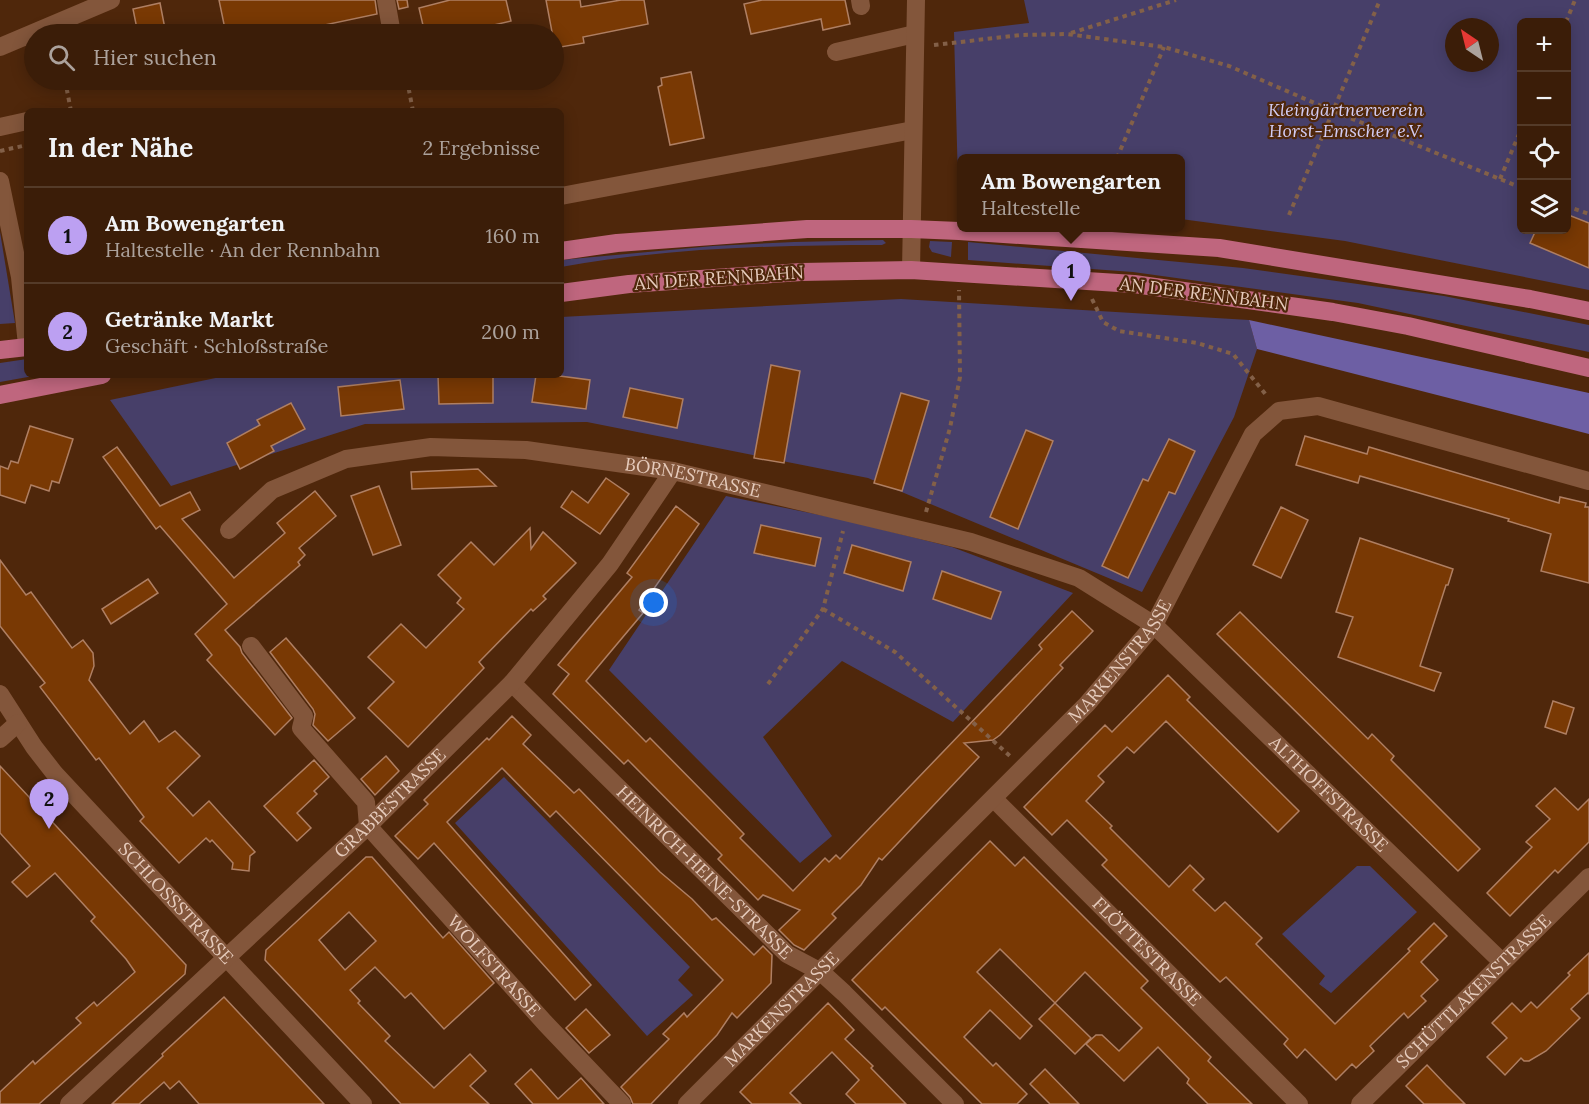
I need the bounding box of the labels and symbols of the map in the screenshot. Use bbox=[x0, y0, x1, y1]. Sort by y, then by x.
north arrow bbox=[1445, 18, 1499, 72]
park label: Kleingärtnerverein Horst-Emscher e.V. bbox=[1268, 98, 1424, 142]
pin: 1 bbox=[1052, 252, 1090, 301]
street label: AN DER RENNBAHN bbox=[632, 260, 804, 295]
street label: AN DER RENNBAHN bbox=[1117, 272, 1290, 315]
street label: BÖRNESTRASSE bbox=[623, 452, 763, 503]
your location bbox=[639, 588, 668, 617]
street label: MARKENSTRASSE bbox=[1063, 595, 1176, 728]
street label: ALTHOFFSTRASSE bbox=[1264, 730, 1393, 856]
street label: GRABBESTRASSE bbox=[329, 743, 451, 863]
pin: 2 bbox=[29, 780, 68, 829]
street label: HEINRICH-HEINE-STRASSE bbox=[612, 780, 798, 964]
street label: SCHLOSSSTRASSE bbox=[114, 837, 238, 969]
street label: FLÖTTESTRASSE bbox=[1088, 892, 1207, 1011]
street label: SCHÜTTLAKENSTRASSE bbox=[1391, 909, 1556, 1073]
street label: WOLFSTRASSE bbox=[443, 910, 546, 1021]
street label: MARKENSTRASSE bbox=[719, 947, 844, 1071]

